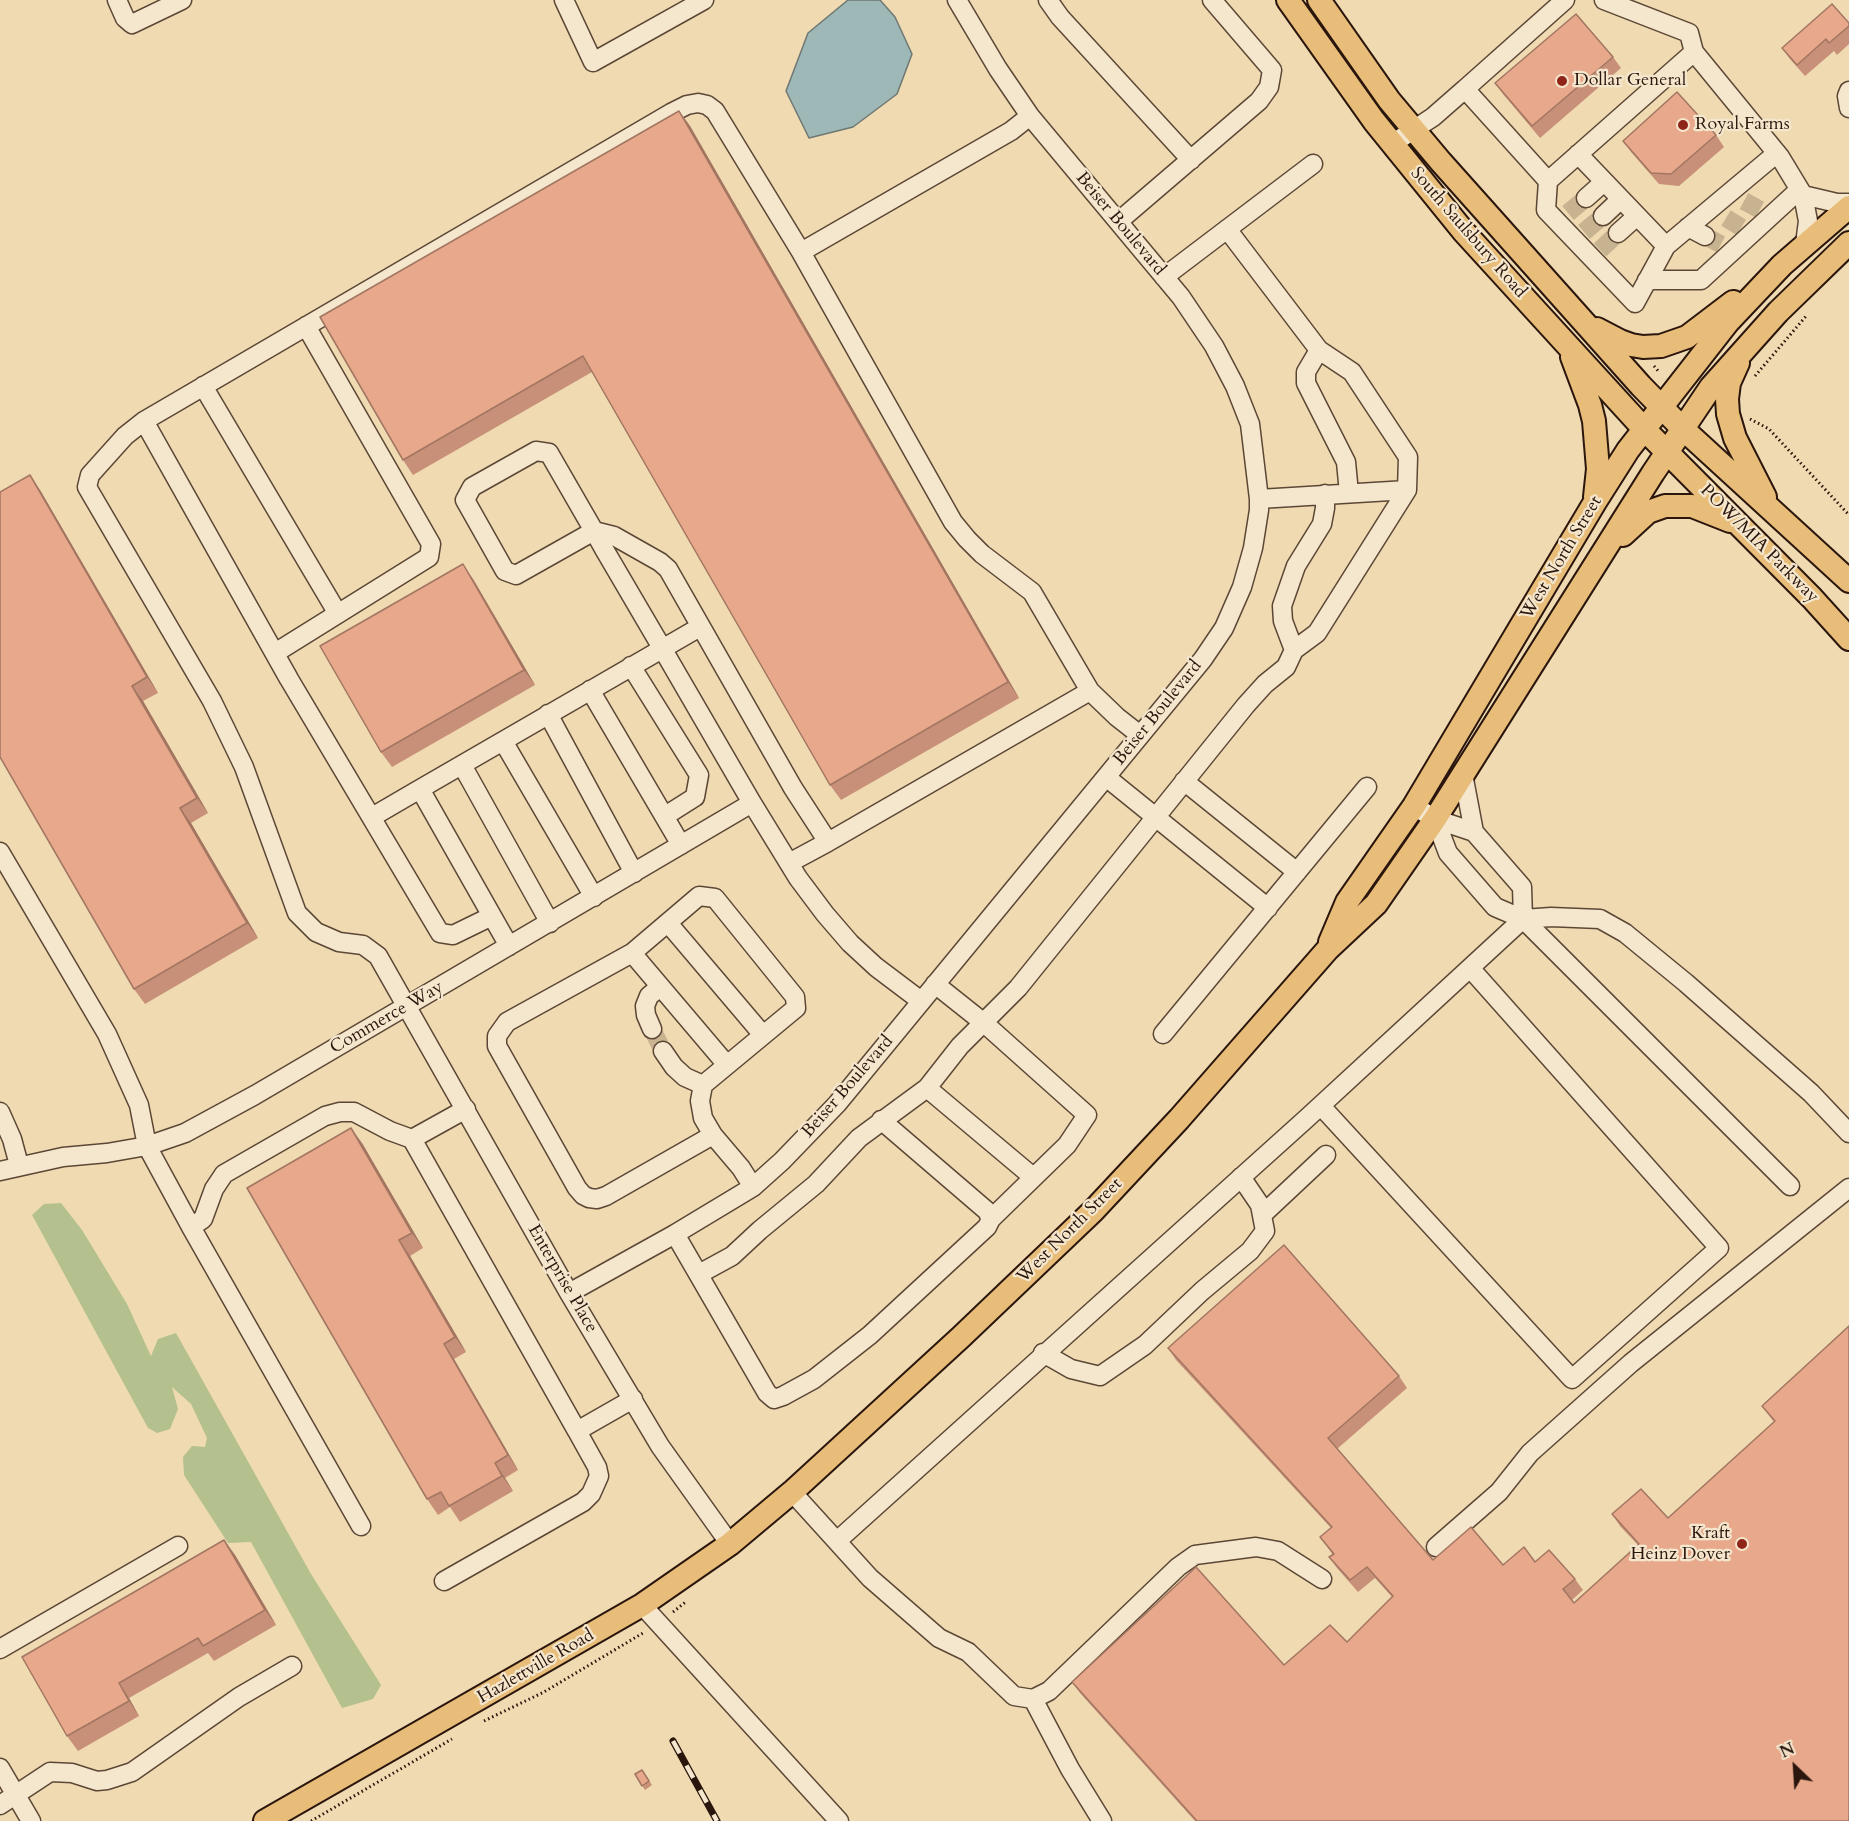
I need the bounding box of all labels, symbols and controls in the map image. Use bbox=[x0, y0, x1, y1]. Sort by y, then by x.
place label: Dollar General bbox=[1574, 70, 1686, 92]
marker: Dollar General bbox=[1555, 74, 1569, 88]
place label: Royal Farms bbox=[1695, 114, 1790, 136]
marker: Royal Farms bbox=[1676, 118, 1690, 132]
street label: South Saulsbury Road bbox=[1405, 163, 1531, 303]
street label: Beiser Boulevard bbox=[1070, 168, 1170, 280]
street label: POW/MIA Parkway bbox=[1695, 480, 1823, 608]
street label: West North Street bbox=[1517, 492, 1607, 624]
street label: Beiser Boulevard bbox=[1109, 656, 1207, 770]
street label: Commerce Way bbox=[327, 977, 447, 1059]
street label: Beiser Boulevard bbox=[798, 1031, 898, 1143]
street label: West North Street bbox=[1013, 1174, 1127, 1288]
street label: Enterprise Place bbox=[522, 1221, 602, 1337]
place label: Kraft Heinz Dover bbox=[1630, 1523, 1730, 1565]
marker: Kraft Heinz Dover bbox=[1735, 1537, 1749, 1551]
street label: Hazlettville Road bbox=[474, 1625, 598, 1709]
north arrow bbox=[1765, 1737, 1825, 1797]
text: N bbox=[1776, 1738, 1798, 1764]

